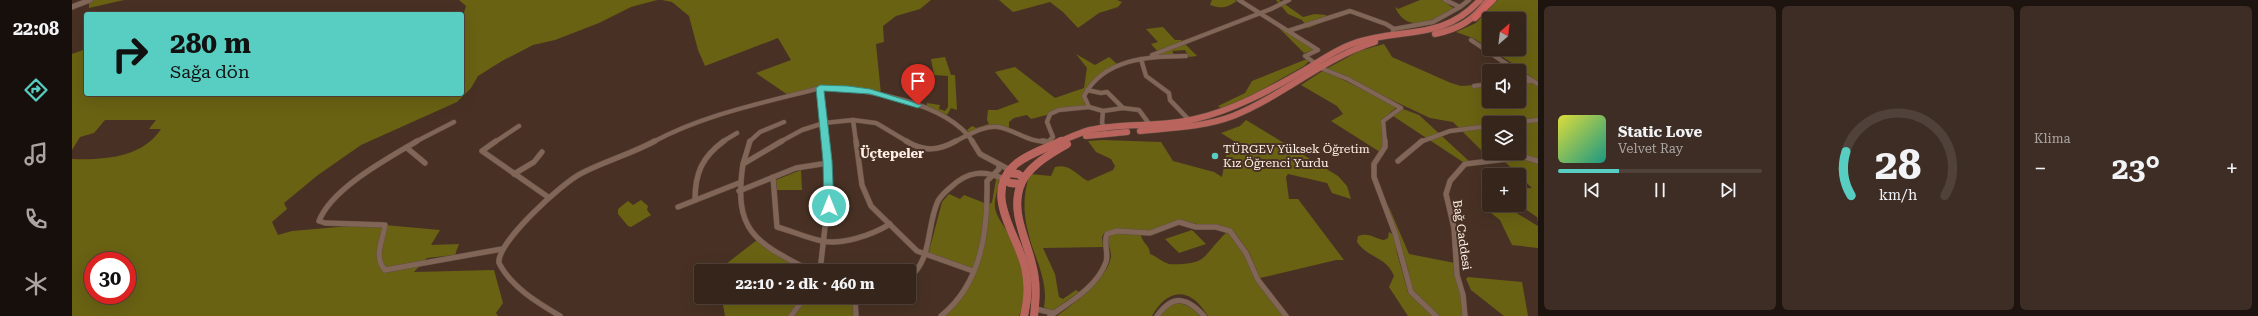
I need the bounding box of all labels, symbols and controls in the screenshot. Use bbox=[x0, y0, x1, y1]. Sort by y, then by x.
north arrow bbox=[1482, 12, 1526, 56]
map controls bbox=[1482, 12, 1526, 212]
text: 22:08 bbox=[13, 18, 59, 39]
text: 280 m bbox=[170, 27, 251, 60]
icon: right bbox=[104, 28, 156, 80]
text: Sağa dön bbox=[170, 61, 250, 82]
pin bbox=[901, 64, 935, 105]
button: sound bbox=[1482, 64, 1526, 108]
icon: arrive bbox=[907, 70, 929, 92]
icon: directions bbox=[22, 76, 50, 104]
button: layers bbox=[1482, 116, 1526, 160]
text: Static Love bbox=[1618, 123, 1702, 141]
text: Klima bbox=[2034, 131, 2071, 146]
icon: music bbox=[22, 140, 50, 168]
text: 28 bbox=[1875, 140, 1921, 189]
text: Velvet Ray bbox=[1618, 141, 1683, 156]
place label: TÜRGEV Yüksek Öğretim Kız Öğrenci Yurdu bbox=[1223, 142, 1370, 170]
district label: Üçtepeler bbox=[860, 145, 924, 161]
marker: TÜRGEV Yüksek Öğretim Kız Öğrenci Yurdu bbox=[1210, 151, 1220, 161]
text: 23° bbox=[2112, 151, 2160, 186]
text: − bbox=[2034, 156, 2046, 181]
text: + bbox=[2226, 156, 2238, 181]
button: + bbox=[1482, 168, 1526, 212]
icon: previous bbox=[1581, 179, 1603, 201]
icon: pause bbox=[1649, 179, 1671, 201]
icon: next bbox=[1717, 179, 1739, 201]
position arrow bbox=[808, 185, 850, 227]
text: km/h bbox=[1879, 187, 1917, 203]
street label: Bağ Caddesi bbox=[1450, 199, 1474, 271]
icon: phone bbox=[22, 205, 50, 233]
speed limit sign: 30 bbox=[84, 252, 136, 304]
icon: climate bbox=[22, 270, 50, 298]
text: 22:10 · 2 dk · 460 m bbox=[736, 275, 874, 293]

